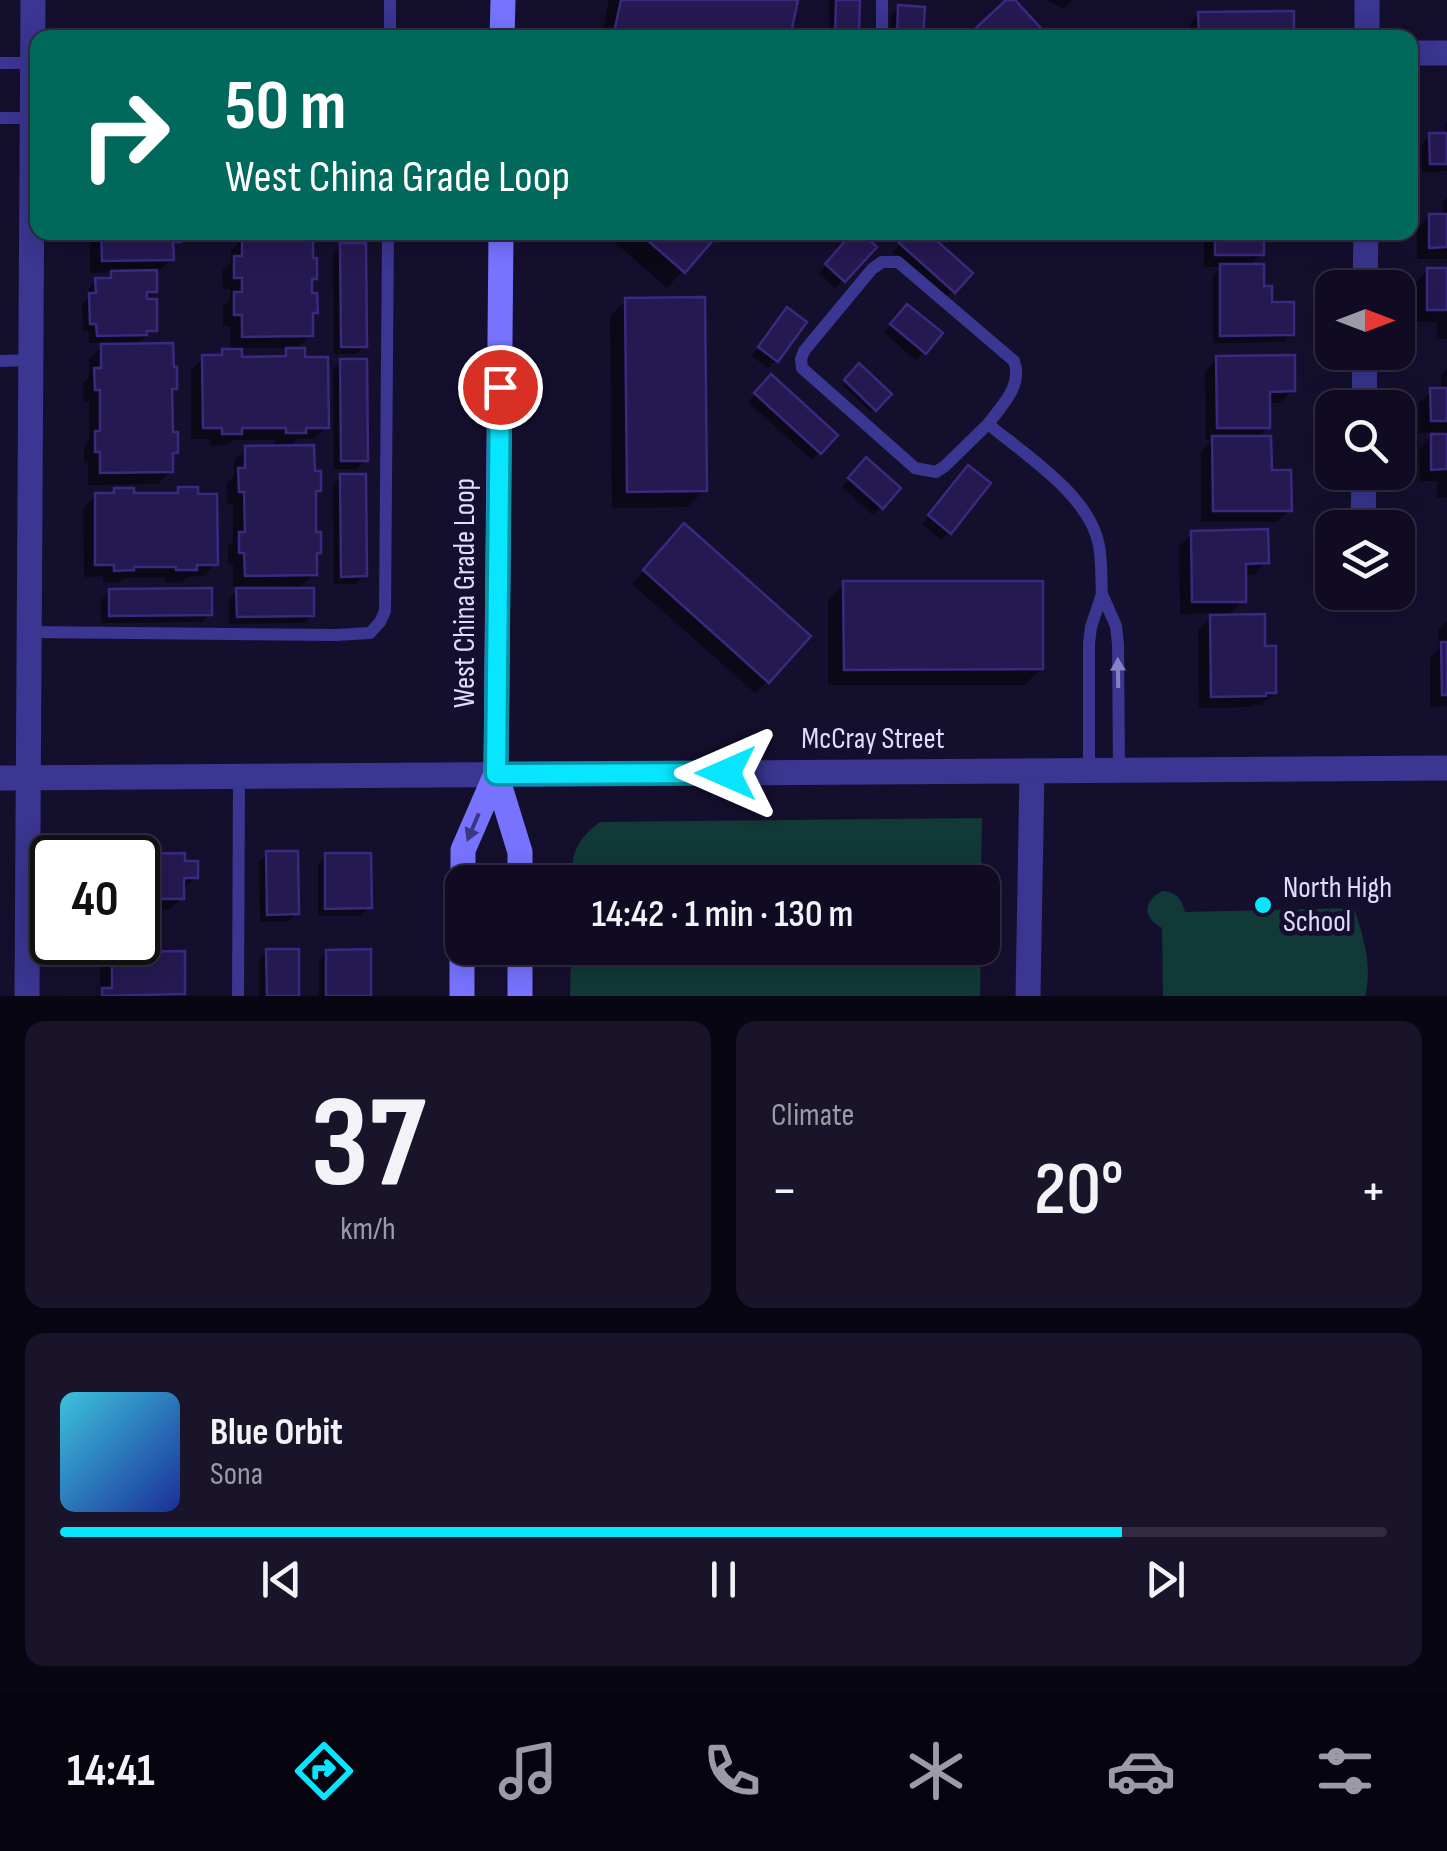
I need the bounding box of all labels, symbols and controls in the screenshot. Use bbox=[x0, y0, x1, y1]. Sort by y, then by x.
text: 50 m bbox=[225, 65, 346, 149]
icon: right bbox=[60, 70, 190, 200]
text: West China Grade Loop bbox=[225, 150, 570, 205]
north arrow bbox=[1315, 270, 1415, 370]
map controls bbox=[1315, 270, 1415, 610]
pin bbox=[458, 345, 543, 430]
icon: arrive bbox=[473, 360, 528, 415]
button: search bbox=[1315, 390, 1415, 490]
street label: West China Grade Loop bbox=[447, 478, 483, 708]
button: layers bbox=[1315, 510, 1415, 610]
one-way arrow bbox=[1110, 656, 1126, 688]
position arrow bbox=[674, 721, 778, 825]
street label: McCray Street bbox=[801, 721, 945, 757]
one-way arrow bbox=[465, 812, 481, 842]
speed limit sign: 40 bbox=[30, 835, 160, 965]
place label: North High School bbox=[1283, 870, 1392, 940]
text: 14:42 · 1 min · 130 m bbox=[592, 892, 853, 937]
marker: North High School bbox=[1252, 894, 1274, 916]
text: 37 bbox=[311, 1067, 425, 1223]
text: Climate bbox=[771, 1096, 854, 1135]
text: 20° bbox=[1034, 1145, 1124, 1236]
text: − bbox=[771, 1158, 798, 1225]
text: + bbox=[1360, 1158, 1387, 1225]
text: km/h bbox=[340, 1210, 396, 1249]
text: Blue Orbit bbox=[210, 1410, 343, 1455]
text: Sona bbox=[210, 1455, 263, 1494]
icon: previous bbox=[254, 1552, 309, 1607]
icon: pause bbox=[696, 1552, 751, 1607]
icon: next bbox=[1138, 1552, 1193, 1607]
icon: directions bbox=[289, 1736, 359, 1806]
icon: music bbox=[493, 1736, 563, 1806]
icon: phone bbox=[697, 1736, 767, 1806]
icon: climate bbox=[901, 1736, 971, 1806]
icon: car bbox=[1106, 1736, 1176, 1806]
icon: filters bbox=[1310, 1736, 1380, 1806]
text: 14:41 bbox=[67, 1744, 155, 1799]

